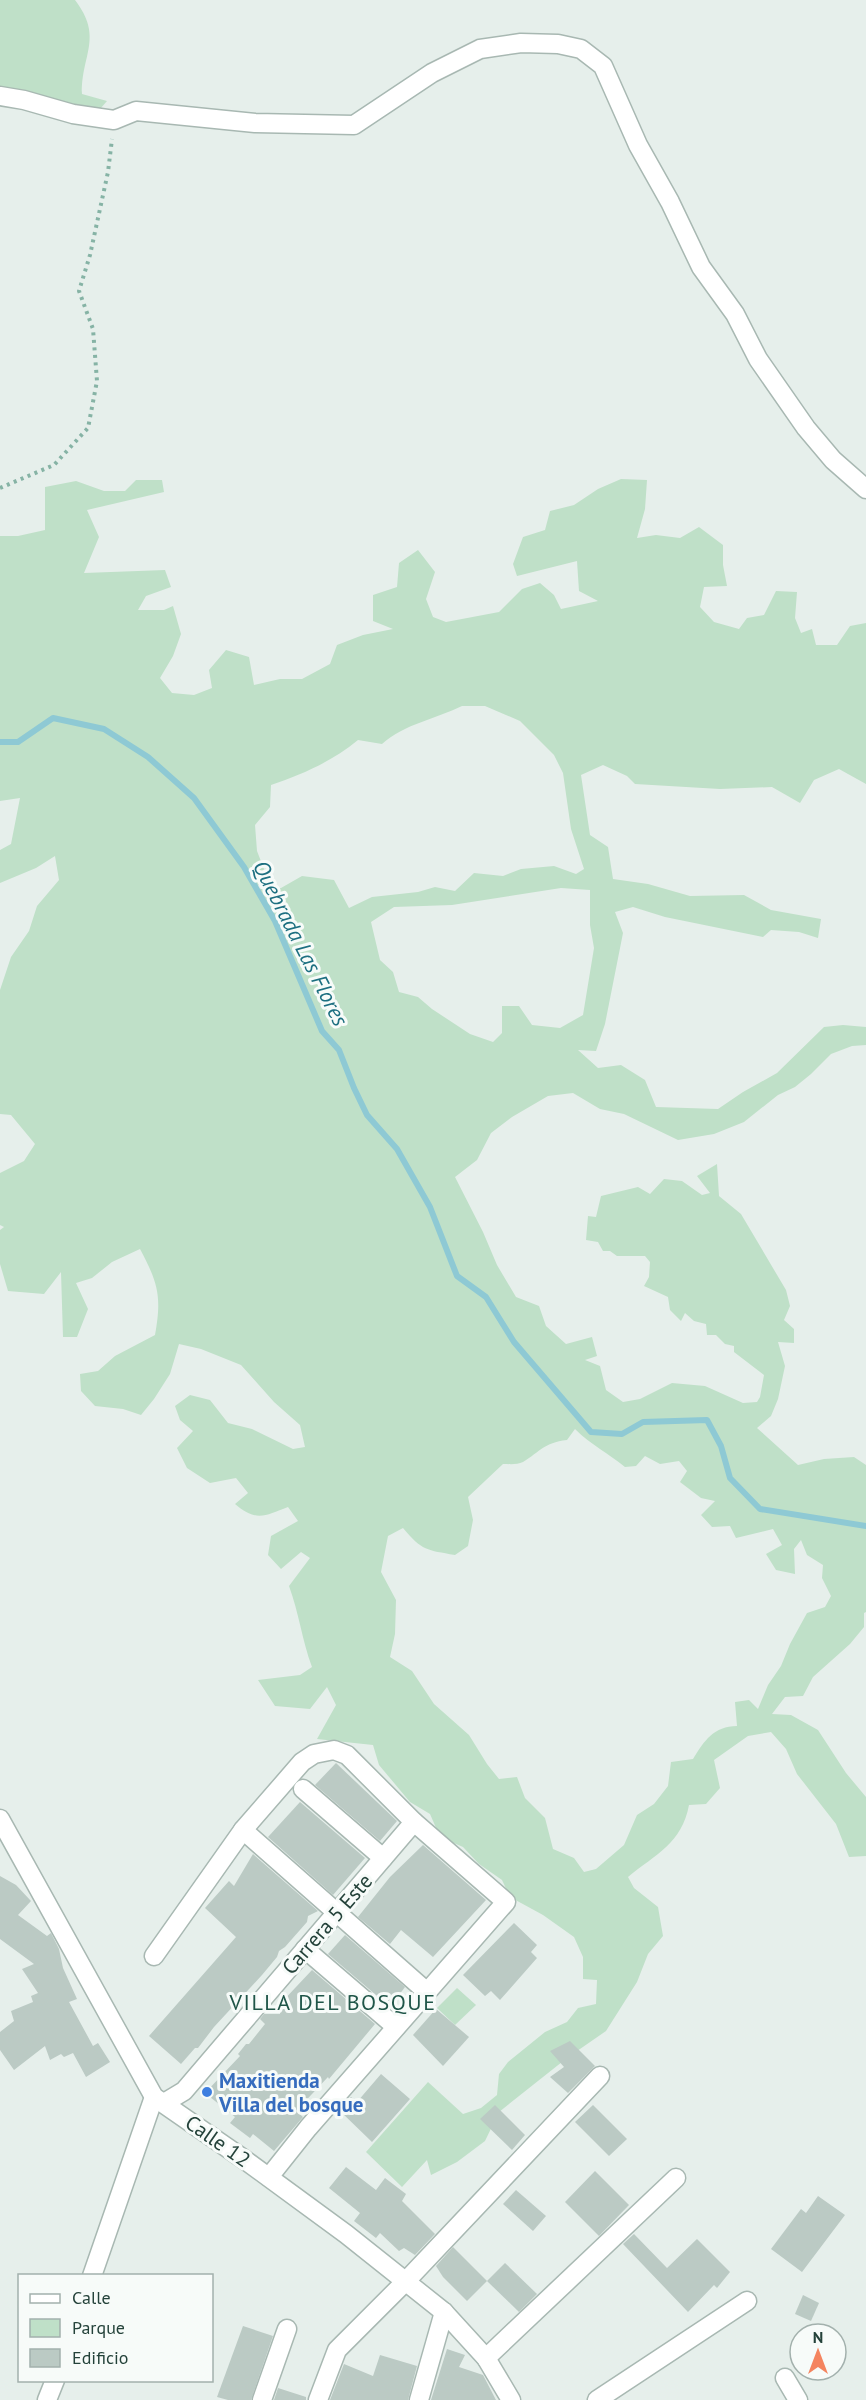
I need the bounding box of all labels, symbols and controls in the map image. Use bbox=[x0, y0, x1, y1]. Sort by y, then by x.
water label: Quebrada Las Flores bbox=[247, 855, 355, 1031]
street label: Carrera 5 Este bbox=[276, 1868, 378, 1980]
district label: VILLA DEL BOSQUE bbox=[229, 1988, 436, 2016]
place label: Maxitienda Villa del bosque bbox=[218, 2067, 363, 2118]
marker: Maxitienda Villa del bosque bbox=[200, 2085, 214, 2099]
street label: Calle 12 bbox=[180, 2109, 256, 2173]
legend bbox=[18, 2274, 213, 2382]
text: Calle bbox=[72, 2286, 111, 2309]
text: Parque bbox=[72, 2316, 125, 2339]
north arrow bbox=[788, 2322, 848, 2382]
text: N bbox=[813, 2327, 823, 2347]
text: Edificio bbox=[72, 2346, 128, 2369]

